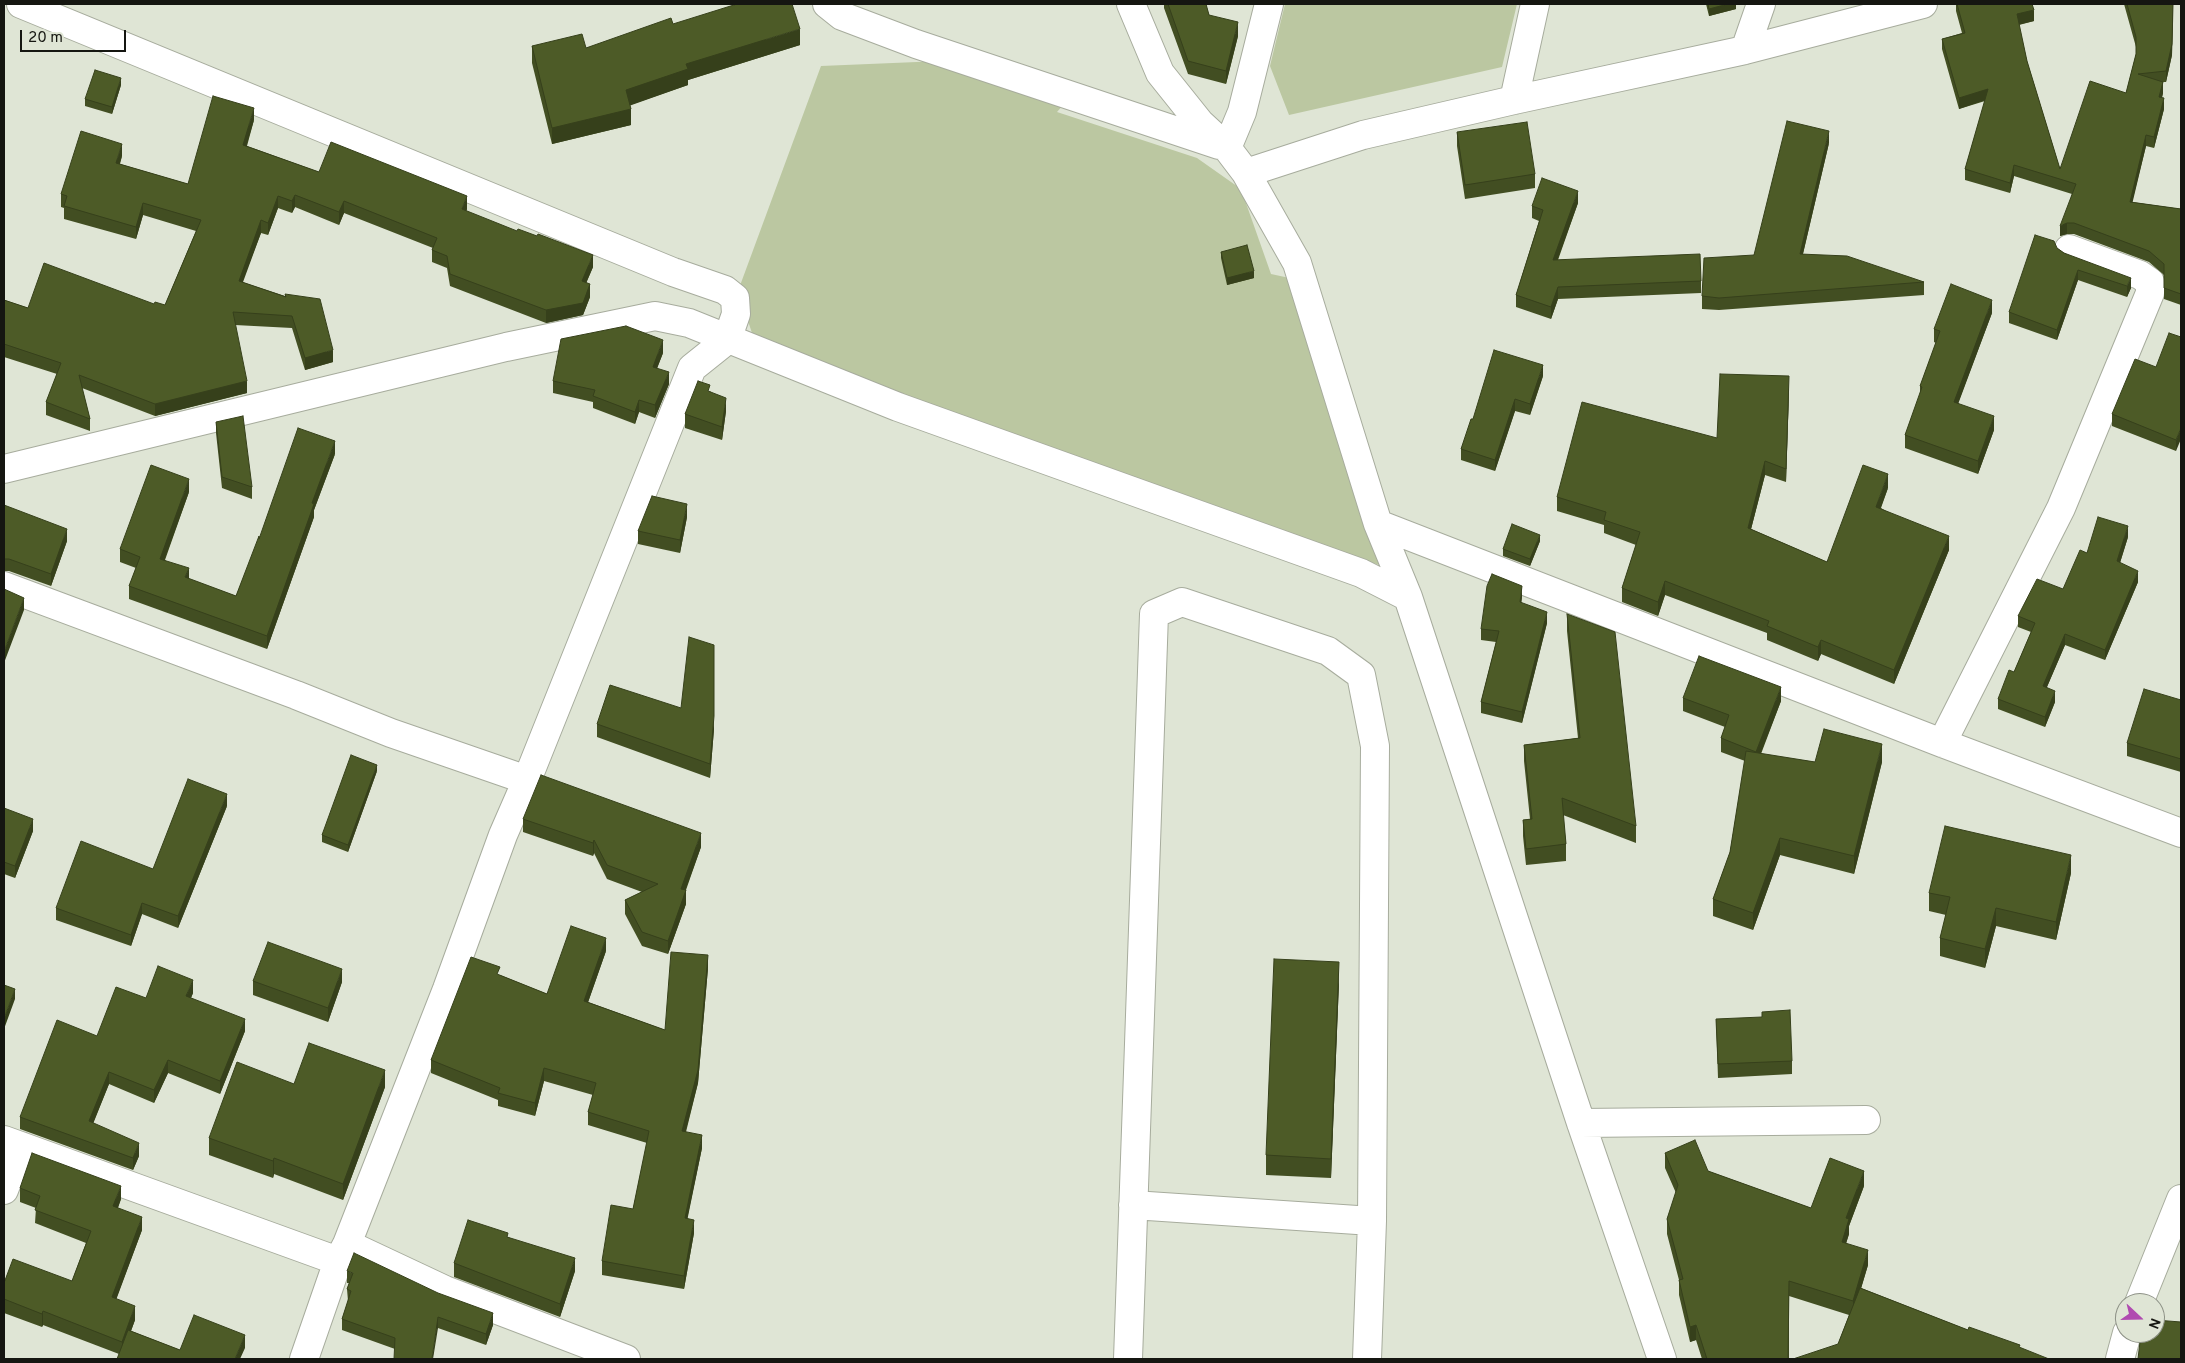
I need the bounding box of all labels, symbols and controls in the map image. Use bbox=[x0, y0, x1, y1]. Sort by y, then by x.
scale bar bbox=[22, 20, 129, 52]
text: 20 m bbox=[28, 29, 63, 48]
north arrow bbox=[2115, 1293, 2165, 1343]
text: N bbox=[2144, 1315, 2163, 1331]

